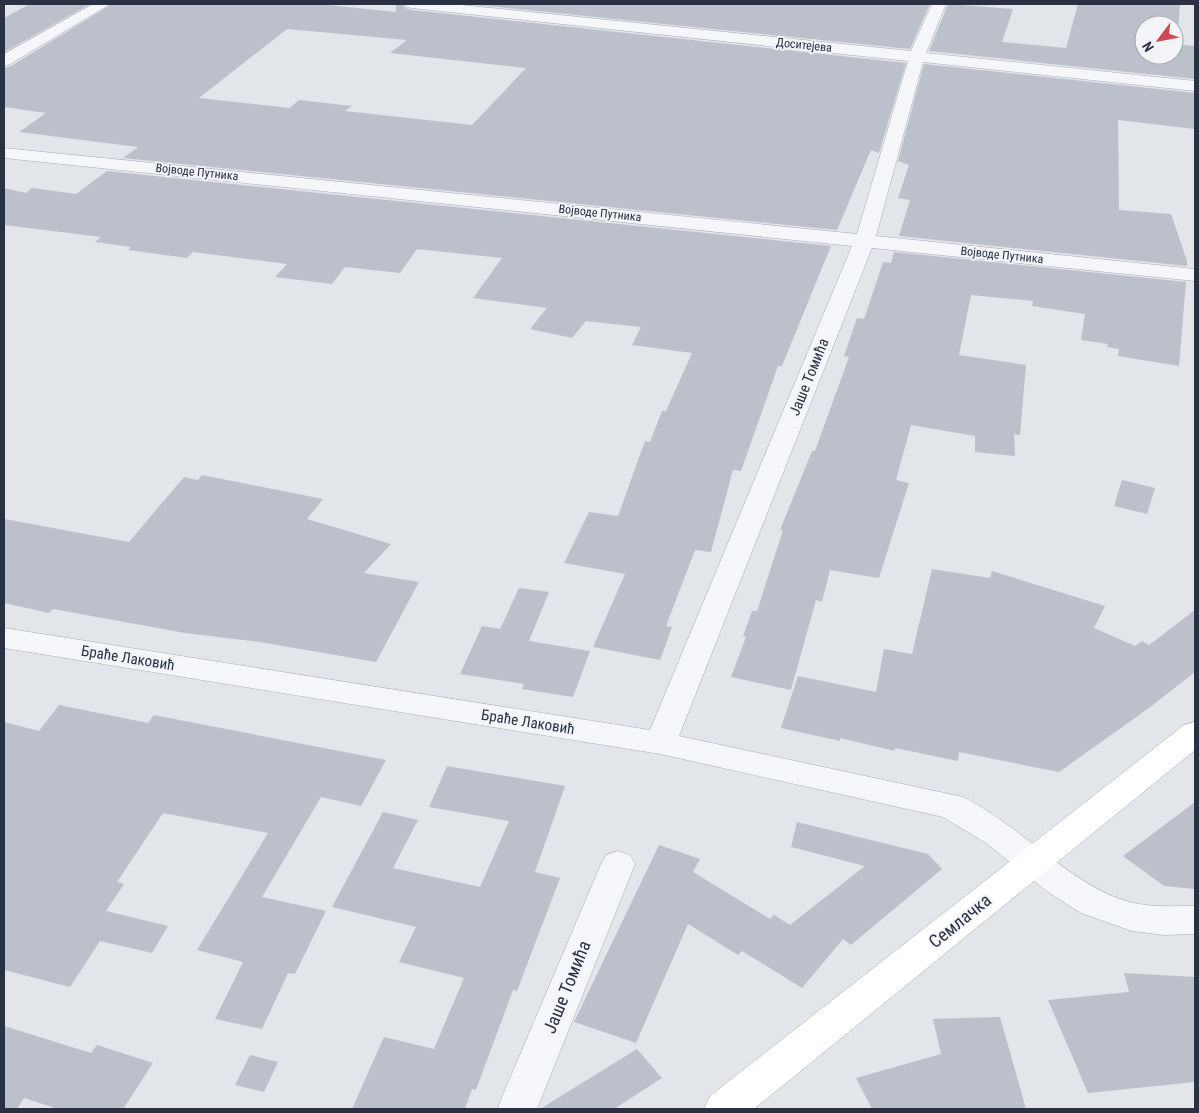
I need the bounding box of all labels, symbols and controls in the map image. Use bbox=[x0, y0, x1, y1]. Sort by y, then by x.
north arrow bbox=[1134, 15, 1184, 65]
street label: Доситејева bbox=[775, 35, 833, 55]
text: N bbox=[1139, 39, 1157, 55]
street label: Војводе Путника bbox=[155, 161, 239, 183]
street label: Војводе Путника bbox=[558, 202, 642, 224]
street label: Војводе Путника bbox=[960, 244, 1044, 266]
street label: Јаше Томића bbox=[785, 336, 833, 418]
street label: Браће Лаковић bbox=[80, 642, 176, 674]
street label: Браће Лаковић bbox=[480, 706, 576, 738]
street label: Семлачка bbox=[924, 889, 995, 952]
street label: Јаше Томића bbox=[538, 937, 595, 1036]

